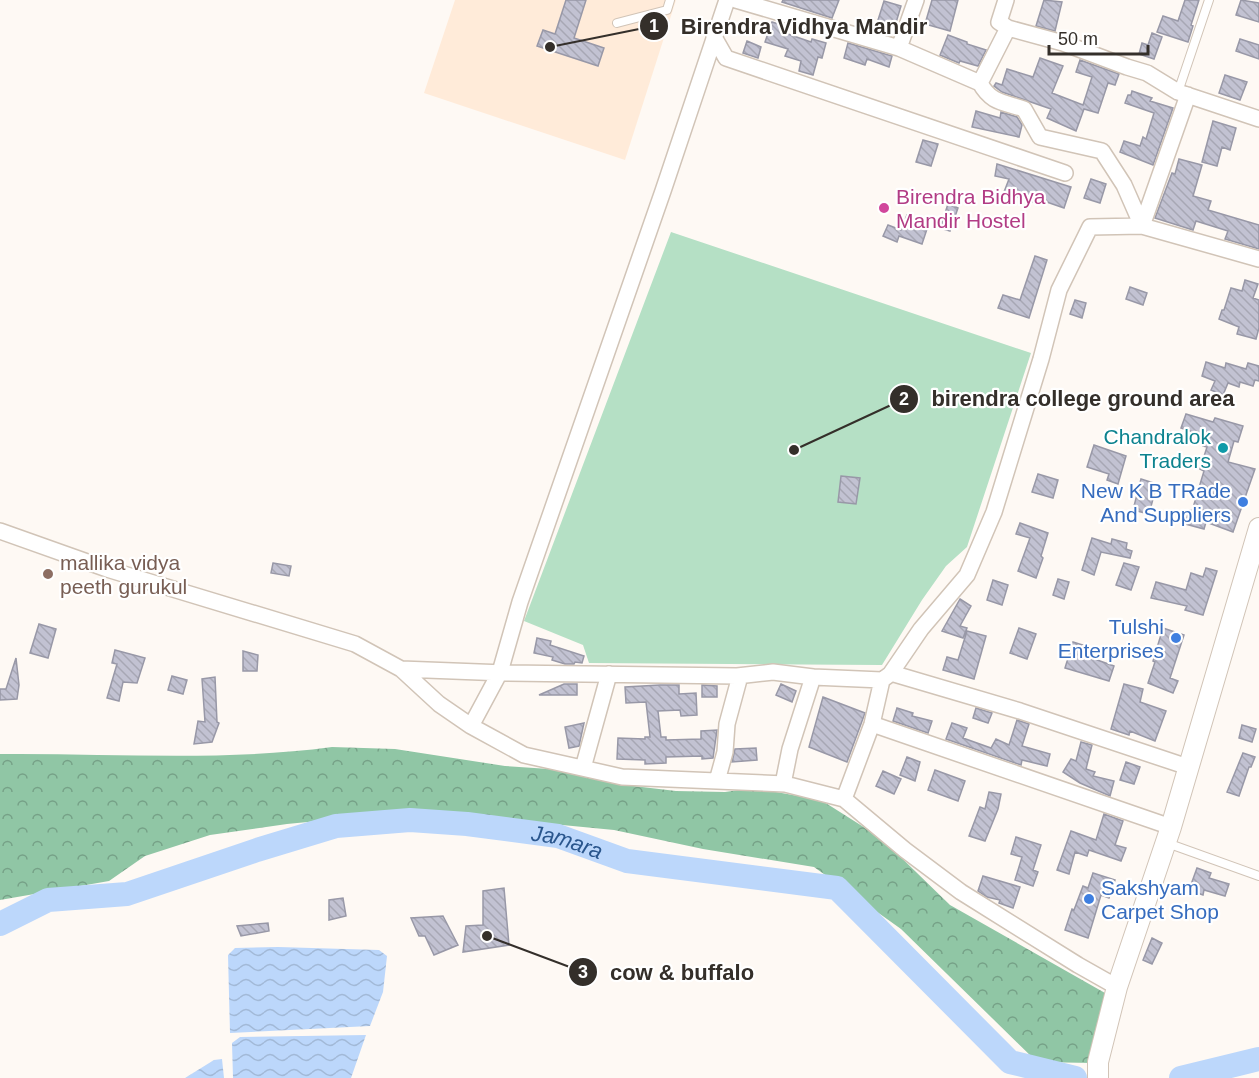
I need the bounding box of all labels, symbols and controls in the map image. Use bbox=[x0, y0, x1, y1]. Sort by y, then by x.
callout: Birendra Vidhya Mandir bbox=[639, 6, 939, 46]
text: Birendra Vidhya Mandir bbox=[681, 14, 928, 39]
text: 1 bbox=[649, 16, 659, 36]
scale bar bbox=[1049, 18, 1148, 56]
text: 50 m bbox=[1058, 29, 1098, 49]
place label: Birendra Bidhya Mandir Hostel bbox=[896, 185, 1046, 232]
marker: Birendra Bidhya Mandir Hostel bbox=[877, 201, 891, 215]
callout: birendra college ground area bbox=[889, 379, 1246, 419]
text: birendra college ground area bbox=[931, 386, 1235, 411]
text: 2 bbox=[899, 389, 909, 409]
place label: Chandralok Traders bbox=[1104, 425, 1211, 472]
marker: Chandralok Traders bbox=[1216, 441, 1230, 455]
place label: New K B TRade And Suppliers bbox=[1081, 479, 1231, 526]
marker: New K B TRade And Suppliers bbox=[1236, 495, 1250, 509]
place label: mallika vidya peeth gurukul bbox=[60, 551, 187, 598]
marker: mallika vidya peeth gurukul bbox=[41, 567, 55, 581]
place label: Tulshi Enterprises bbox=[1058, 615, 1164, 662]
marker: Tulshi Enterprises bbox=[1169, 631, 1183, 645]
water label: Jamara bbox=[529, 820, 606, 864]
place label: Sakshyam Carpet Shop bbox=[1101, 876, 1219, 923]
marker: Sakshyam Carpet Shop bbox=[1082, 892, 1096, 906]
callout: cow & buffalo bbox=[568, 952, 766, 992]
text: cow & buffalo bbox=[610, 960, 754, 985]
text: 3 bbox=[578, 962, 588, 982]

